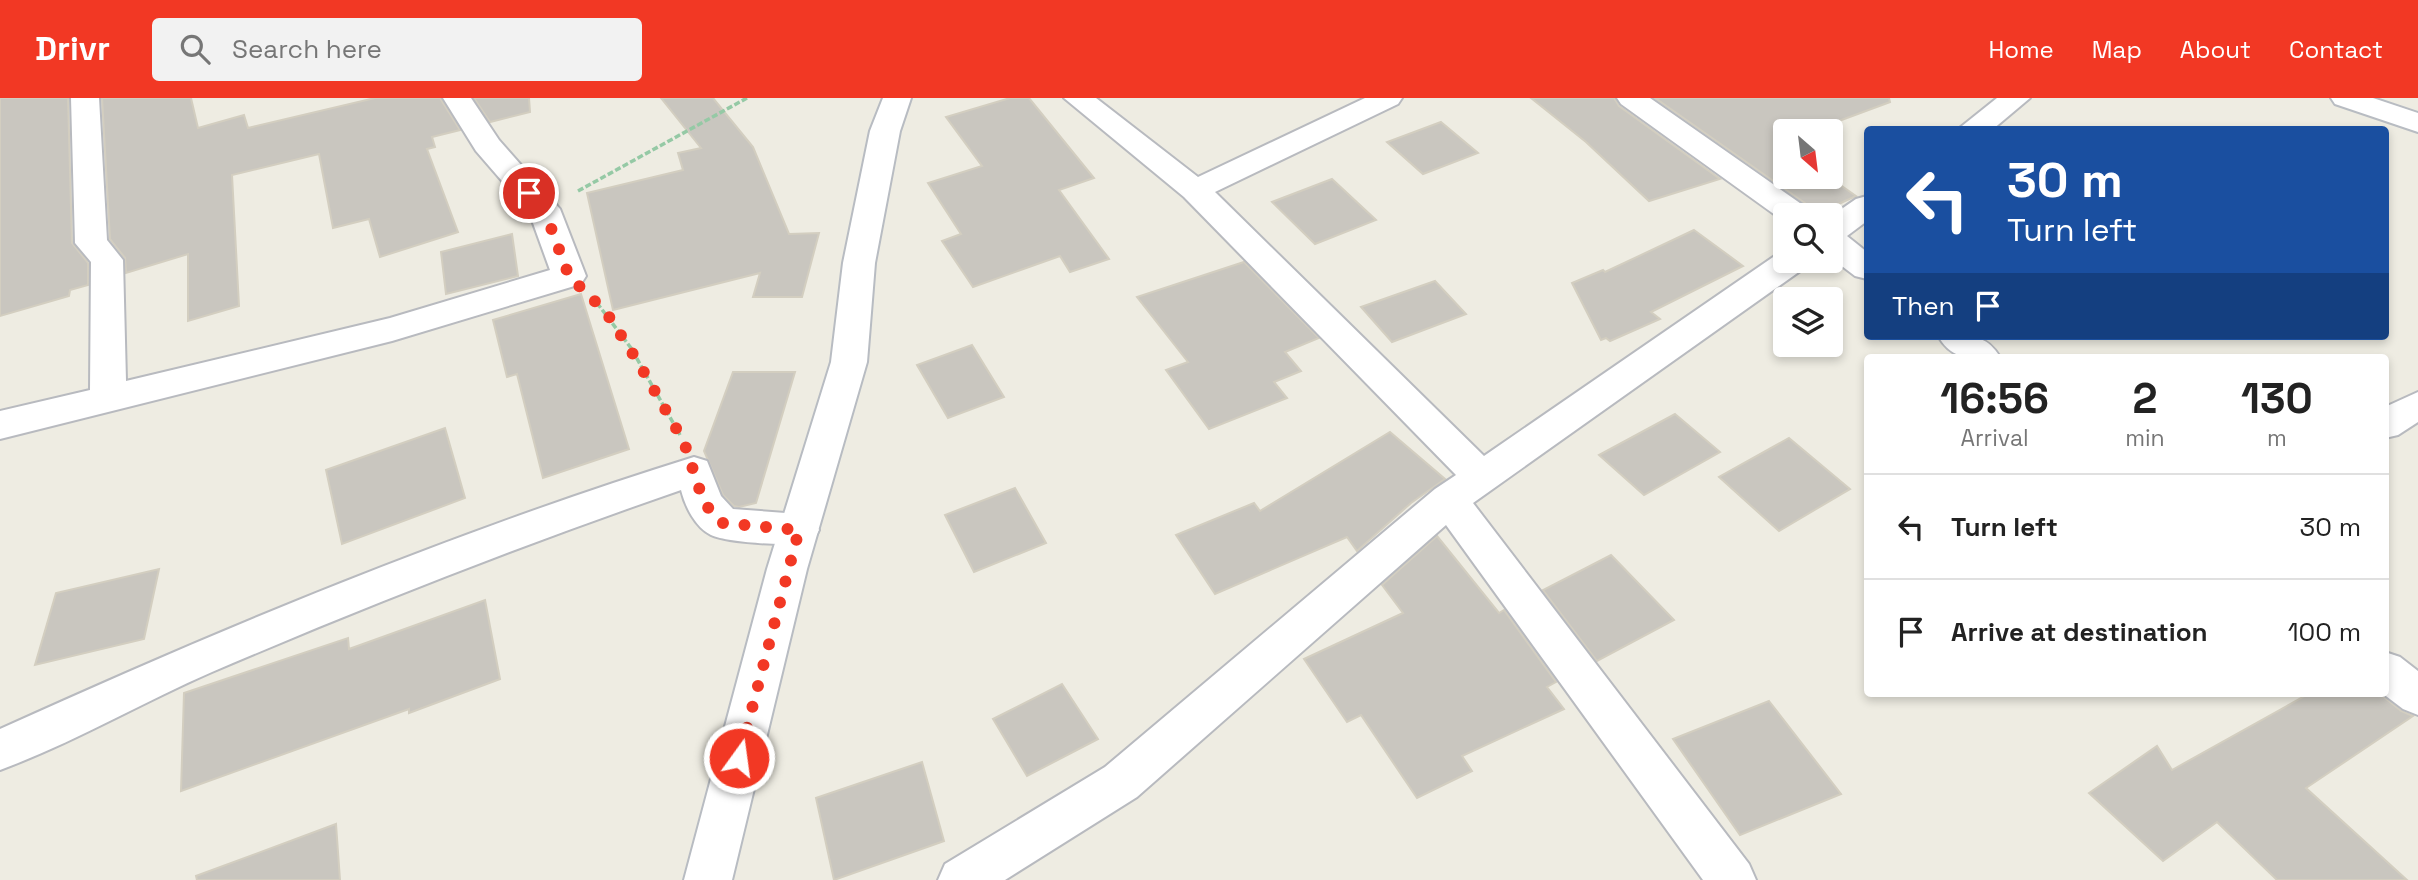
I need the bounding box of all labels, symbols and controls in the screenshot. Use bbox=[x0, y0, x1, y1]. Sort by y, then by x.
search box bbox=[152, 18, 642, 81]
text: Drivr bbox=[35, 28, 110, 70]
icon: search bbox=[176, 30, 214, 68]
text: Search here bbox=[232, 32, 382, 66]
text: Home bbox=[1988, 34, 2054, 65]
text: Map bbox=[2092, 34, 2142, 65]
text: About bbox=[2180, 34, 2251, 65]
text: Contact bbox=[2289, 34, 2383, 65]
north arrow bbox=[1773, 119, 1843, 189]
map controls bbox=[1773, 119, 1843, 357]
text: 30 m bbox=[2007, 149, 2123, 211]
icon: left bbox=[1892, 154, 1983, 245]
pin bbox=[499, 163, 559, 223]
icon: arrive bbox=[510, 174, 548, 212]
button: search bbox=[1773, 203, 1843, 273]
text: Turn left bbox=[2007, 210, 2137, 250]
button: layers bbox=[1773, 287, 1843, 357]
icon: arrive bbox=[1969, 287, 2007, 325]
text: Then bbox=[1892, 289, 1955, 323]
text: 16:56 bbox=[1940, 372, 2049, 425]
text: 2 bbox=[2132, 372, 2157, 425]
text: 130 bbox=[2241, 372, 2313, 425]
text: Arrival bbox=[1960, 423, 2029, 453]
text: min bbox=[2125, 423, 2165, 453]
text: m bbox=[2267, 423, 2287, 453]
icon: left bbox=[1892, 508, 1930, 546]
text: Turn left bbox=[1951, 510, 2058, 544]
text: 30 m bbox=[2300, 510, 2361, 544]
icon: arrive bbox=[1892, 613, 1930, 651]
text: Arrive at destination bbox=[1951, 615, 2208, 649]
text: 100 m bbox=[2288, 615, 2361, 649]
position arrow bbox=[702, 721, 776, 795]

